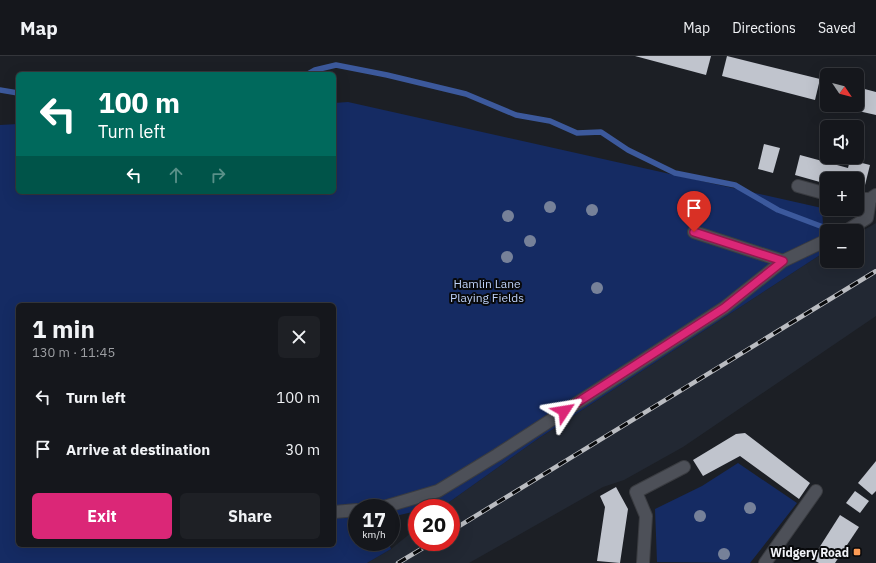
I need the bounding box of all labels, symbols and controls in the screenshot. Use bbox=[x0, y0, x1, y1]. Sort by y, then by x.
text: Map bbox=[20, 16, 58, 40]
text: Map bbox=[683, 19, 710, 37]
text: Directions bbox=[732, 19, 796, 37]
text: Saved bbox=[818, 19, 856, 37]
north arrow bbox=[820, 68, 864, 112]
map controls bbox=[820, 68, 864, 268]
text: 100 m bbox=[98, 84, 180, 121]
icon: left bbox=[32, 88, 84, 140]
text: Turn left bbox=[98, 120, 166, 143]
button: sound bbox=[820, 120, 864, 164]
icon: left bbox=[123, 164, 145, 186]
icon: ahead bbox=[165, 164, 187, 186]
icon: right bbox=[207, 164, 229, 186]
button: + bbox=[820, 172, 864, 216]
pin bbox=[677, 191, 711, 232]
icon: arrive bbox=[683, 197, 705, 219]
button: − bbox=[820, 224, 864, 268]
park label: Hamlin Lane Playing Fields bbox=[450, 276, 524, 305]
text: 1 min bbox=[32, 313, 95, 345]
button: close bbox=[278, 316, 320, 358]
text: 130 m · 11:45 bbox=[32, 344, 115, 361]
icon: left bbox=[32, 386, 54, 408]
text: Turn left bbox=[66, 388, 126, 407]
text: 100 m bbox=[276, 388, 320, 407]
position arrow bbox=[543, 390, 585, 432]
icon: arrive bbox=[32, 438, 54, 460]
text: Arrive at destination bbox=[66, 440, 210, 459]
text: 30 m bbox=[285, 440, 320, 459]
button: Exit bbox=[32, 493, 172, 539]
button: Share bbox=[180, 493, 320, 539]
speed limit sign: 20 bbox=[408, 499, 460, 551]
text: 17 bbox=[362, 506, 386, 533]
text: km/h bbox=[362, 528, 386, 541]
place label: Widgery Road bbox=[770, 545, 849, 560]
marker: Widgery Road bbox=[852, 547, 862, 557]

